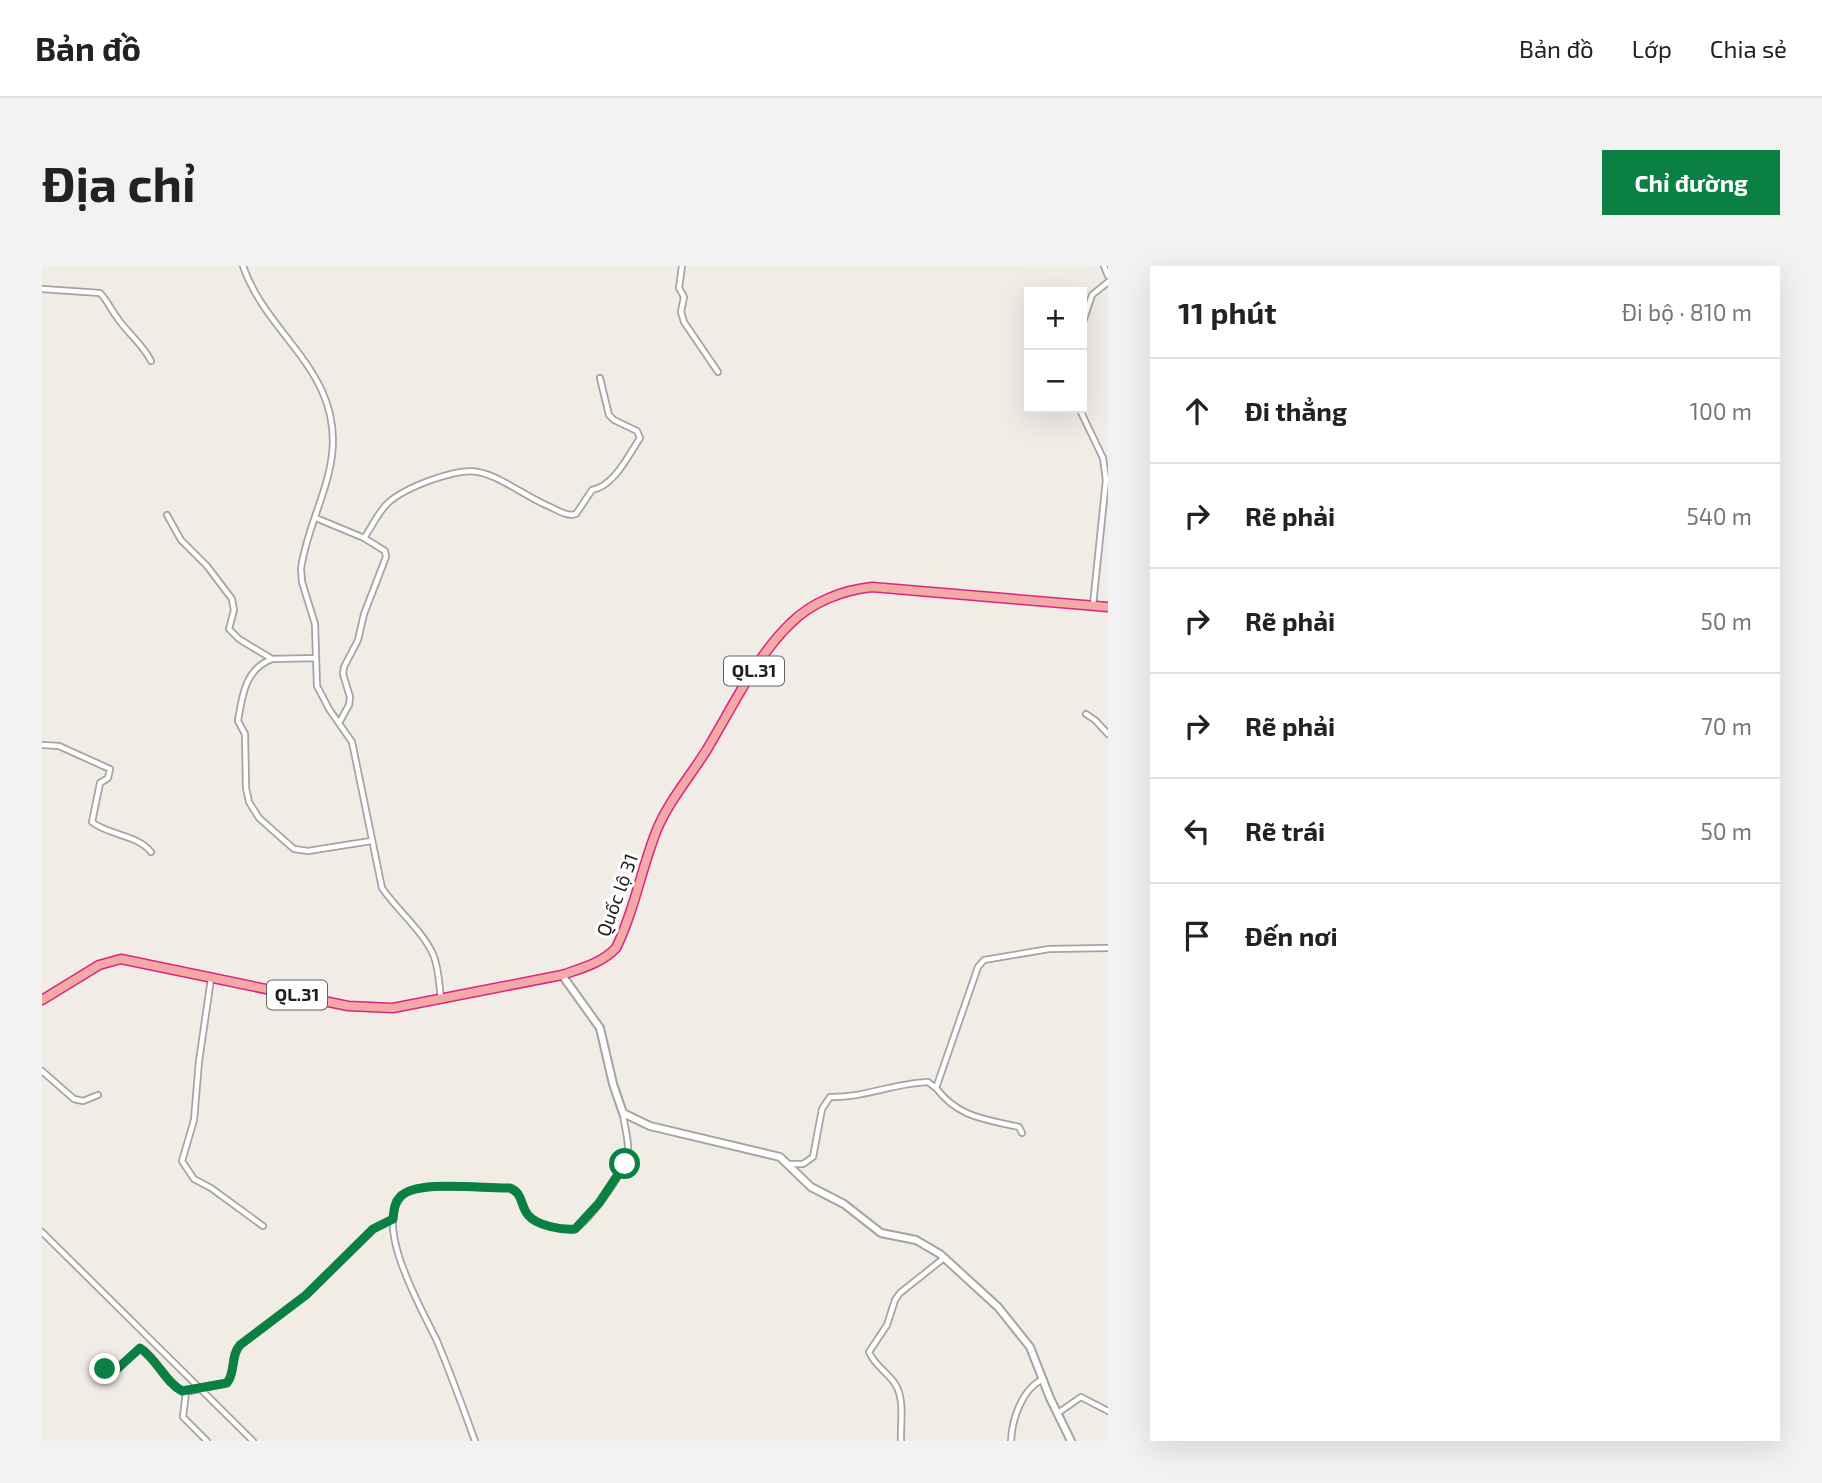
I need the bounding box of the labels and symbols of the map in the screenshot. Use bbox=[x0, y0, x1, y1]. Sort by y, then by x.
road number: QL.31 bbox=[724, 656, 784, 685]
street label: Quốc lộ 31 bbox=[591, 850, 642, 939]
road number: QL.31 bbox=[267, 980, 327, 1010]
route start bbox=[609, 1148, 640, 1179]
route end bbox=[89, 1353, 120, 1384]

